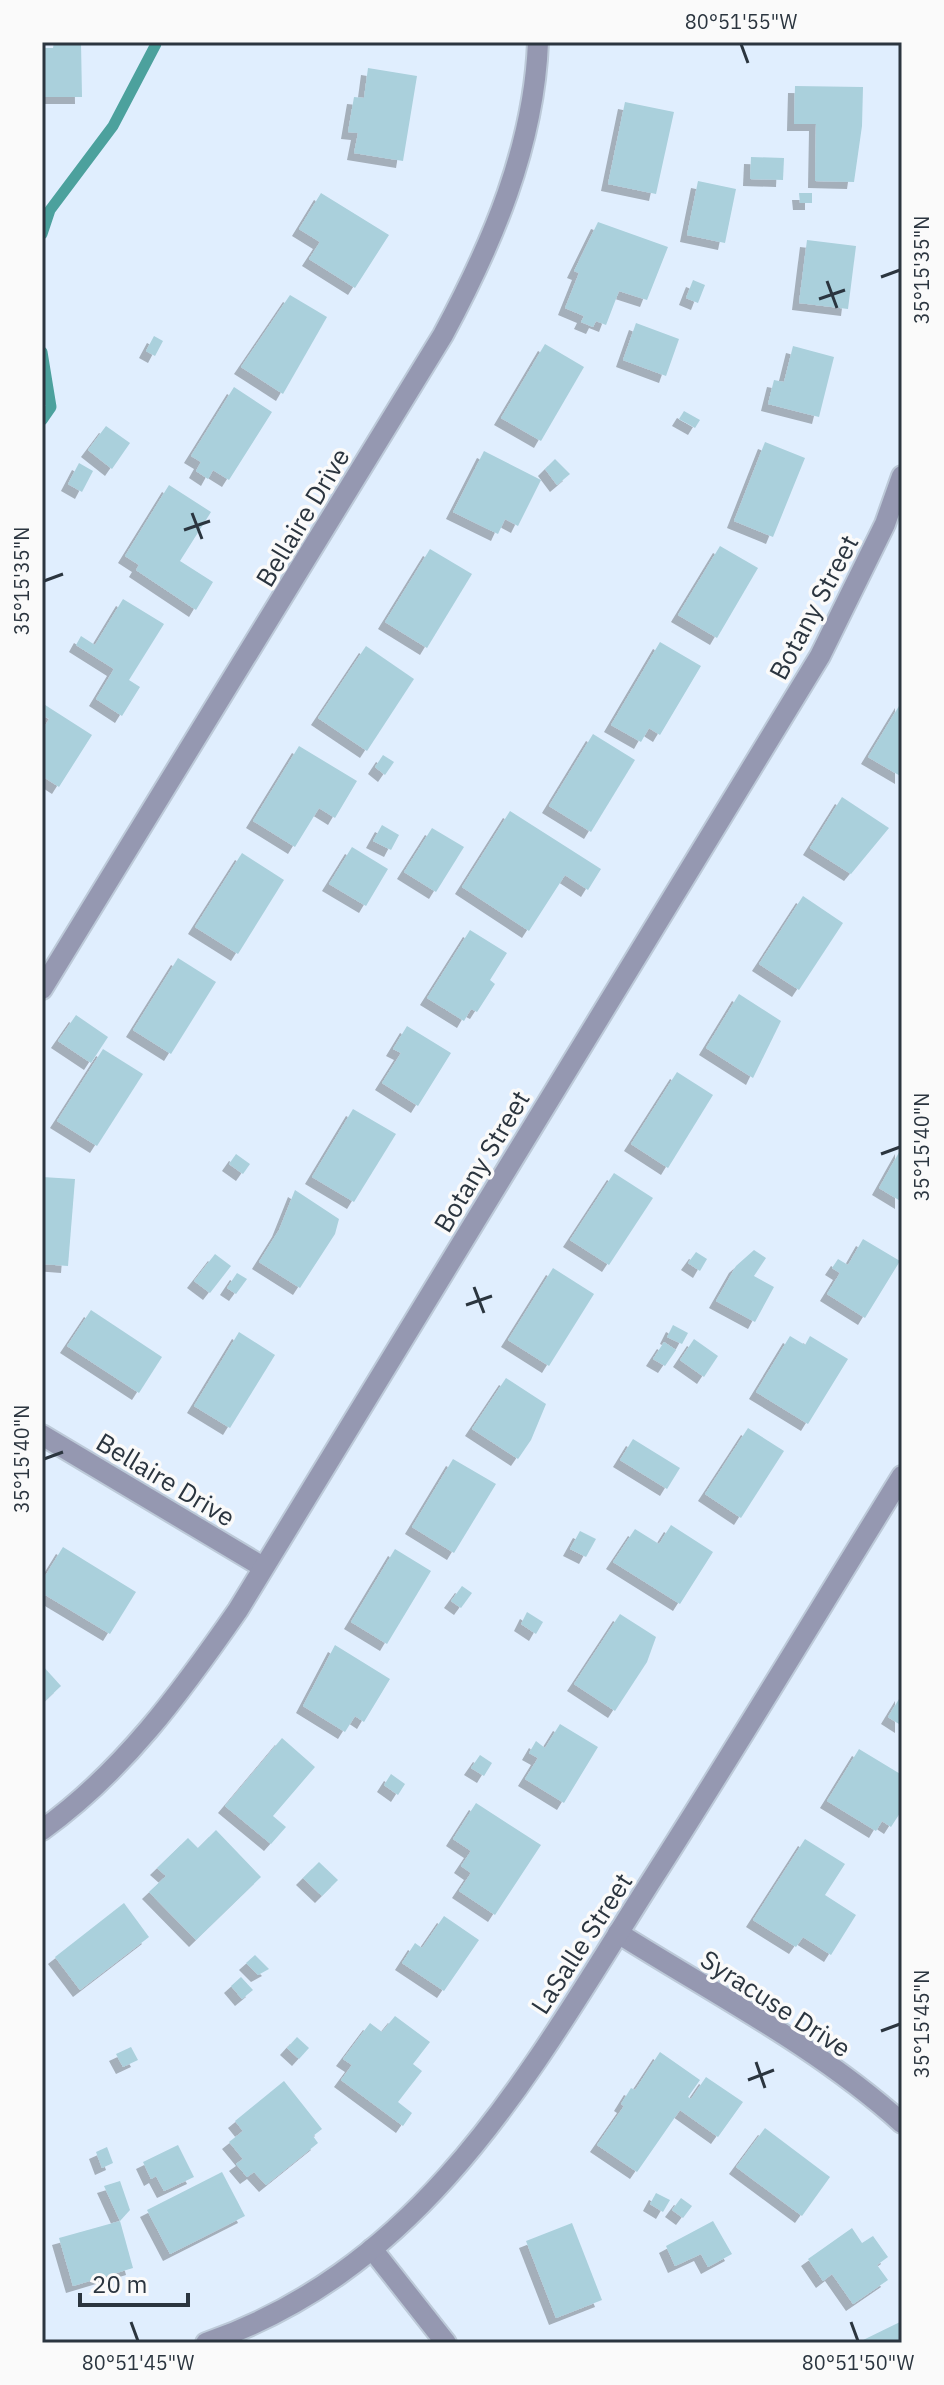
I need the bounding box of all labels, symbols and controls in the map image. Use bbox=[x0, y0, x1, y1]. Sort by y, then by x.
text: 80°51'55"W bbox=[685, 8, 798, 35]
text: 35°15'35"N bbox=[908, 216, 935, 324]
street label: Bellaire Drive bbox=[247, 441, 357, 593]
text: 35°15'35"N bbox=[8, 527, 35, 635]
street label: Botany Street bbox=[761, 529, 865, 685]
street label: Botany Street bbox=[425, 1084, 537, 1238]
text: 35°15'40"N bbox=[908, 1093, 935, 1201]
text: 35°15'40"N bbox=[8, 1405, 35, 1513]
street label: Bellaire Drive bbox=[90, 1424, 242, 1534]
street label: LaSalle Street bbox=[523, 1866, 639, 2020]
street label: Syracuse Drive bbox=[694, 1942, 858, 2064]
text: 35°15'45"N bbox=[908, 1970, 935, 2078]
scale bar bbox=[80, 2257, 188, 2307]
text: 20 m bbox=[92, 2268, 147, 2300]
text: 80°51'45"W bbox=[82, 2349, 195, 2376]
text: 80°51'50"W bbox=[802, 2349, 915, 2376]

